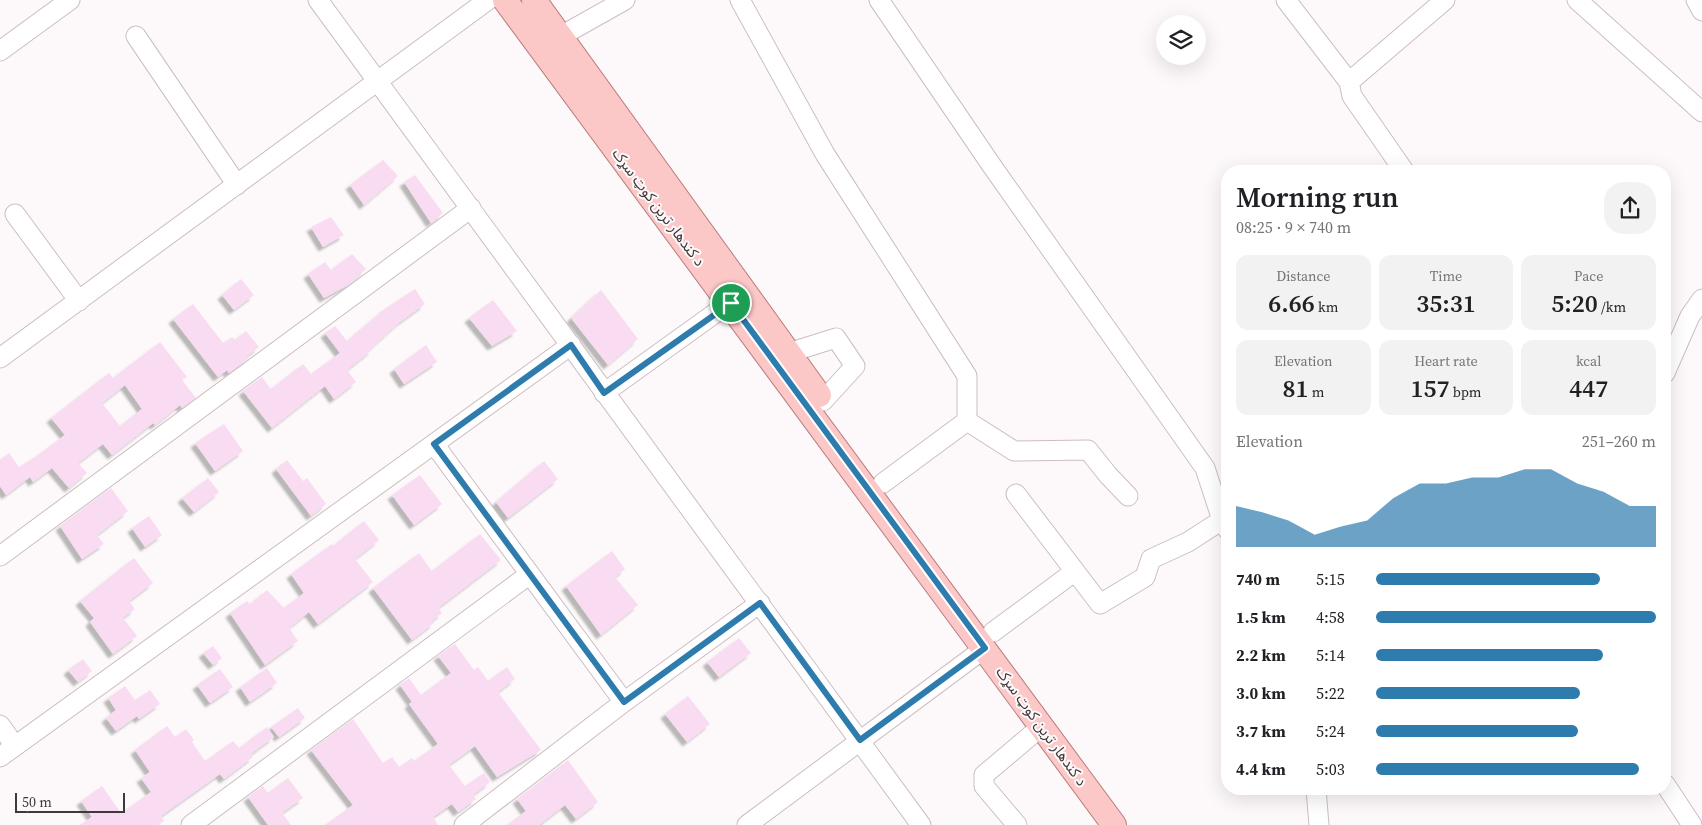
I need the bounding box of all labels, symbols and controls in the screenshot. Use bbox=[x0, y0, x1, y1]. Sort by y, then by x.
map controls bbox=[1156, 15, 1206, 65]
button: layers bbox=[1156, 15, 1206, 65]
street label: د کندهار ترين کوټ سړک bbox=[608, 144, 710, 270]
text: Morning run bbox=[1236, 178, 1399, 216]
button: share bbox=[1604, 182, 1656, 234]
text: 08:25 · 9 × 740 m bbox=[1236, 216, 1351, 238]
text: Distance bbox=[1276, 266, 1330, 286]
text: Time bbox=[1430, 266, 1462, 286]
text: Pace bbox=[1574, 266, 1603, 286]
pin bbox=[710, 282, 752, 324]
text: 6.66 bbox=[1268, 286, 1315, 320]
text: 35:31 bbox=[1416, 286, 1476, 320]
text: 5:20 bbox=[1551, 286, 1598, 320]
icon: arrive bbox=[717, 289, 745, 317]
text: km bbox=[1315, 297, 1338, 317]
text: /km bbox=[1598, 297, 1626, 317]
text: Elevation bbox=[1274, 351, 1333, 371]
text: Heart rate bbox=[1414, 351, 1478, 371]
text: kcal bbox=[1576, 351, 1601, 371]
text: 81 bbox=[1282, 371, 1308, 405]
text: 157 bbox=[1410, 371, 1450, 405]
text: 447 bbox=[1569, 371, 1608, 405]
text: m bbox=[1308, 382, 1324, 402]
text: bpm bbox=[1450, 382, 1481, 402]
text: Elevation bbox=[1236, 430, 1303, 452]
text: 251–260 m bbox=[1582, 430, 1656, 452]
text: 740 m bbox=[1236, 568, 1280, 590]
text: 5:15 bbox=[1316, 568, 1345, 590]
text: 1.5 km bbox=[1236, 606, 1286, 628]
text: 4:58 bbox=[1316, 606, 1345, 628]
text: 2.2 km bbox=[1236, 644, 1286, 666]
text: 5:14 bbox=[1316, 644, 1345, 666]
street label: د کندهار ترين کوټ سړک bbox=[992, 662, 1092, 790]
text: 3.0 km bbox=[1236, 682, 1286, 704]
text: 5:22 bbox=[1316, 682, 1345, 704]
text: 3.7 km bbox=[1236, 720, 1286, 742]
text: 5:24 bbox=[1316, 720, 1345, 742]
text: 4.4 km bbox=[1236, 758, 1286, 780]
text: 5:03 bbox=[1316, 758, 1345, 780]
scale bar bbox=[15, 790, 125, 813]
text: 50 m bbox=[22, 792, 52, 812]

